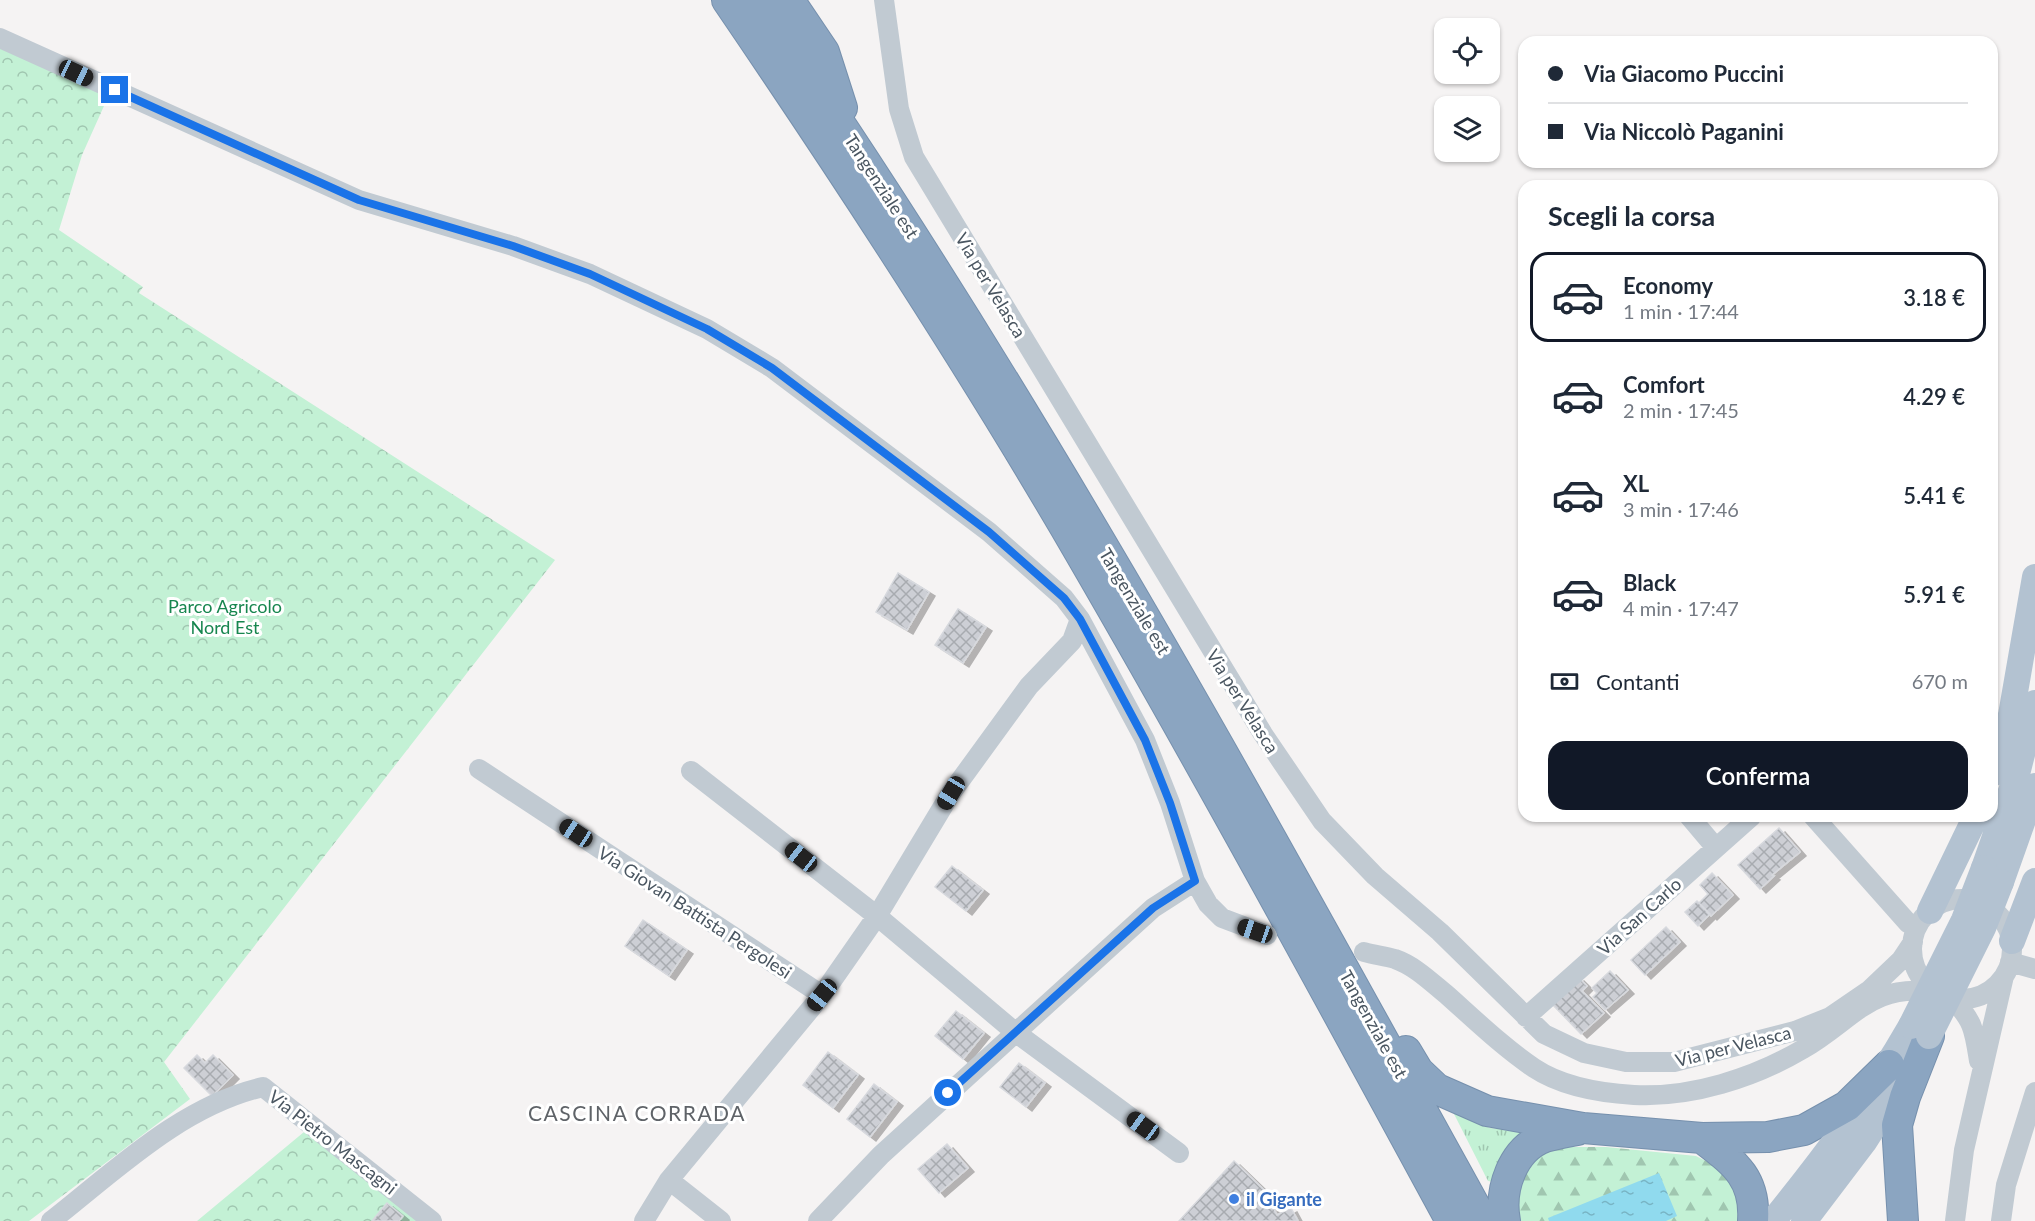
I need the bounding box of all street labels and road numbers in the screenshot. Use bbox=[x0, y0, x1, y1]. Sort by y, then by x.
street label: Tangenziale est bbox=[840, 130, 924, 243]
street label: Via per Velasca bbox=[951, 228, 1031, 342]
street label: Tangenziale est bbox=[1095, 544, 1176, 658]
street label: Via per Velasca bbox=[1202, 645, 1284, 757]
street label: Via Giovan Battista Pergolesi bbox=[594, 841, 796, 983]
street label: Via San Carlo bbox=[1593, 873, 1685, 959]
street label: Tangenziale est bbox=[1335, 966, 1413, 1082]
street label: Via per Velasca bbox=[1673, 1021, 1793, 1071]
street label: Via Pietro Mascagni bbox=[265, 1085, 401, 1199]

